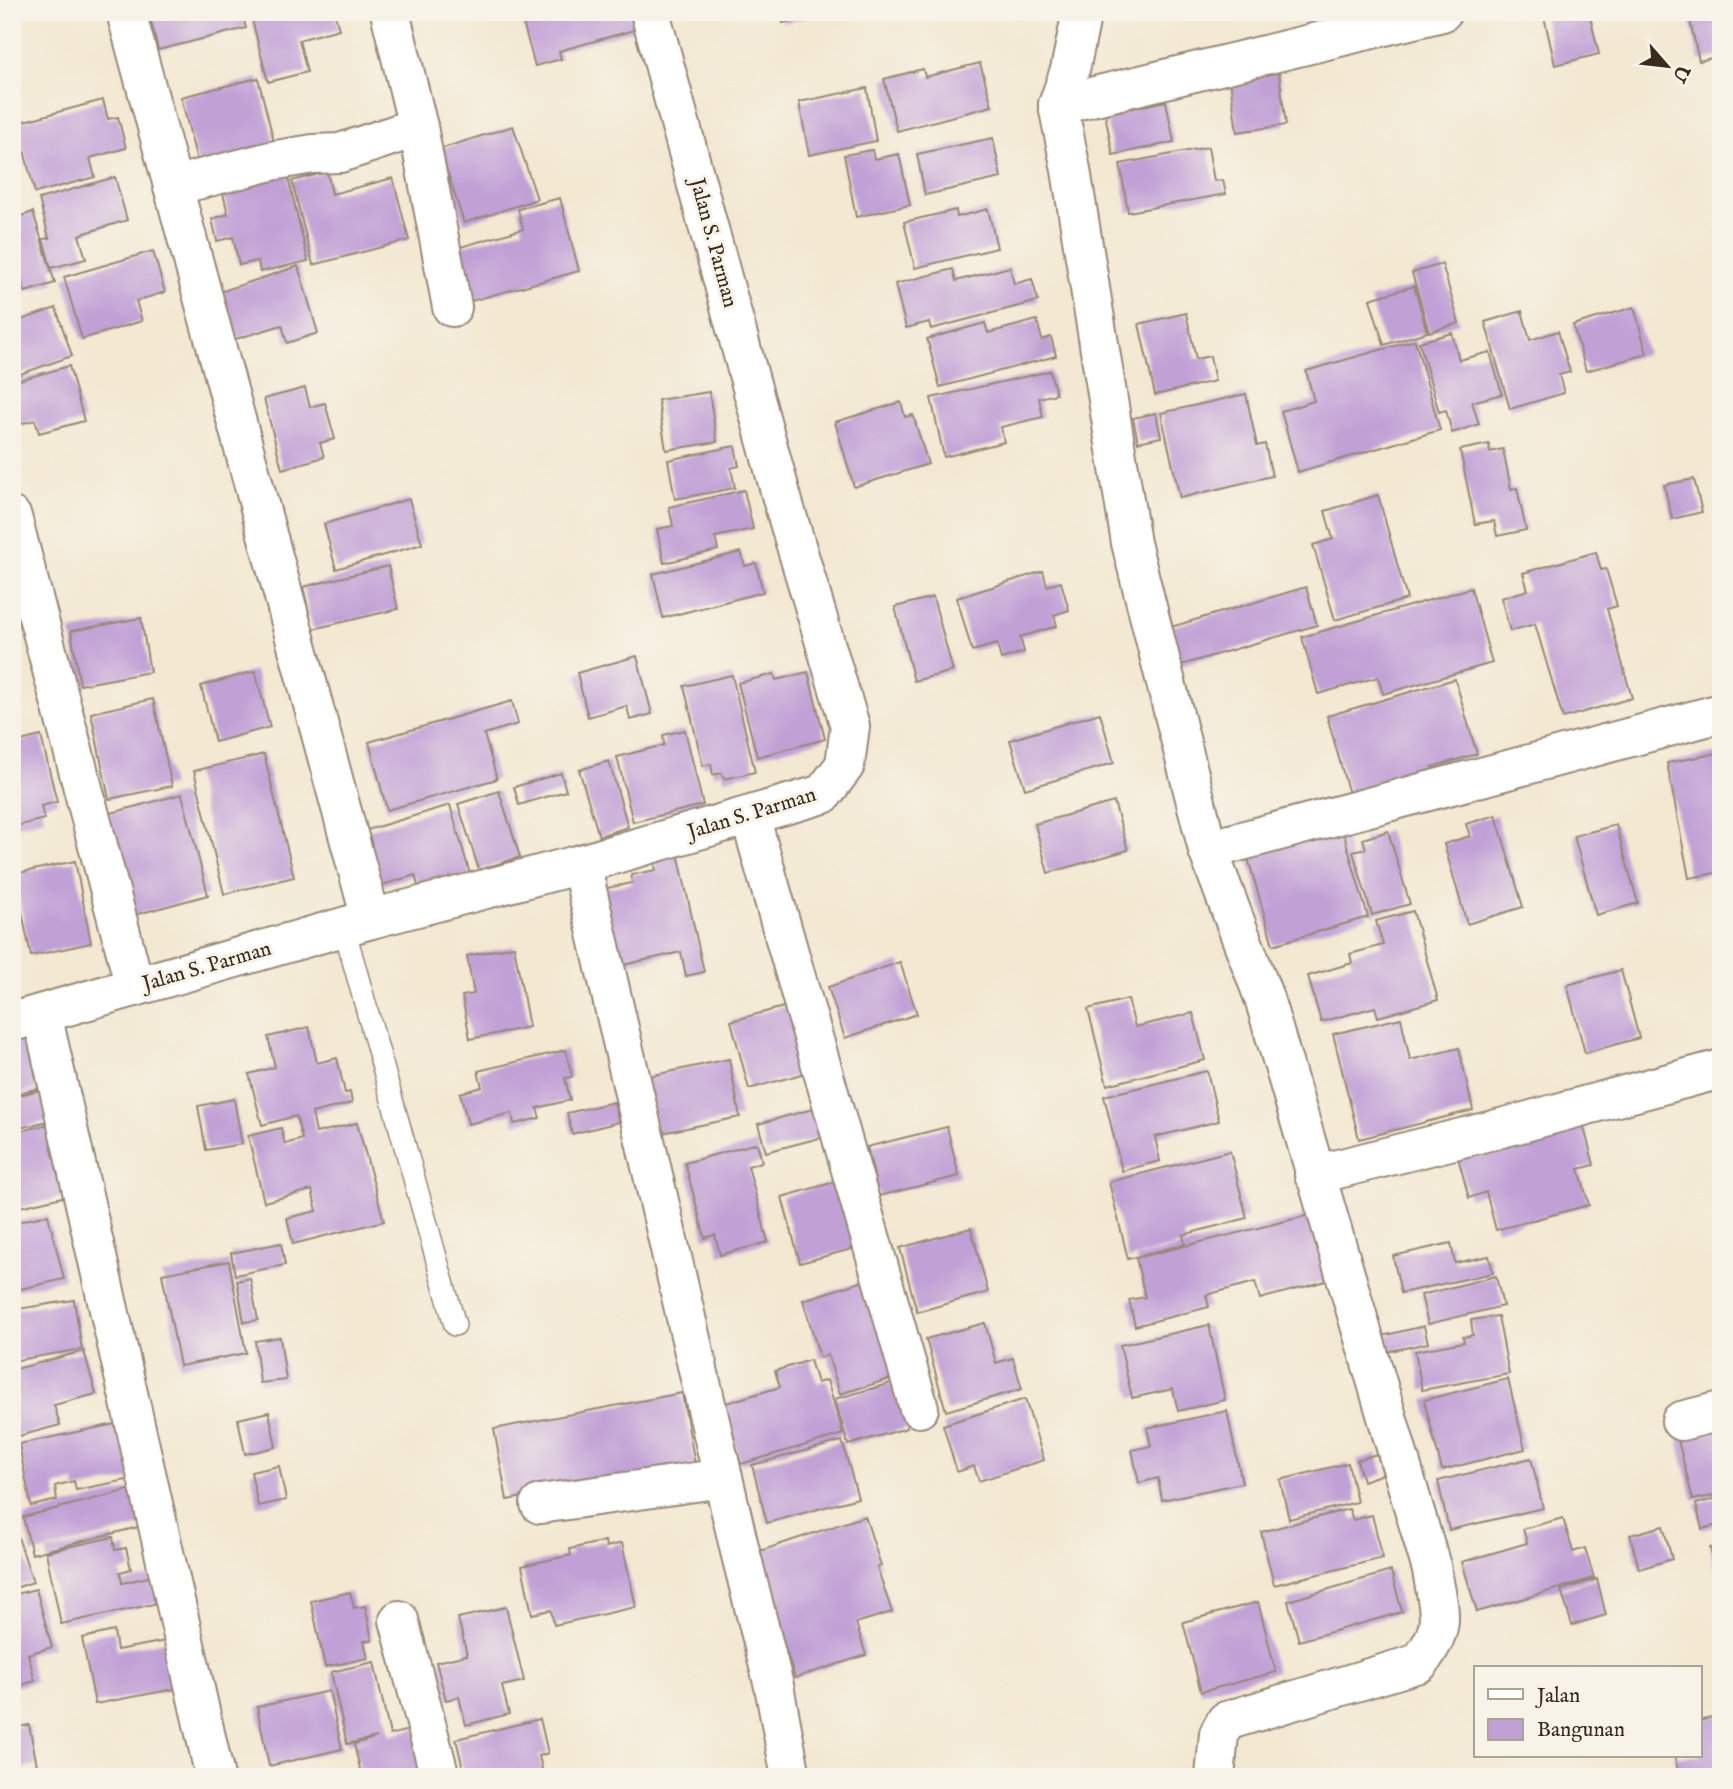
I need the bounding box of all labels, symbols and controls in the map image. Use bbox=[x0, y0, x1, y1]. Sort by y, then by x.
north arrow bbox=[1632, 32, 1702, 102]
text: U bbox=[1665, 59, 1695, 87]
street label: Jalan S. Parman bbox=[682, 173, 743, 311]
street label: Jalan S. Parman bbox=[683, 782, 819, 847]
street label: Jalan S. Parman bbox=[138, 936, 275, 999]
legend bbox=[1474, 1666, 1702, 1758]
text: Jalan bbox=[1535, 1683, 1580, 1710]
text: Bangunan bbox=[1537, 1717, 1625, 1744]

